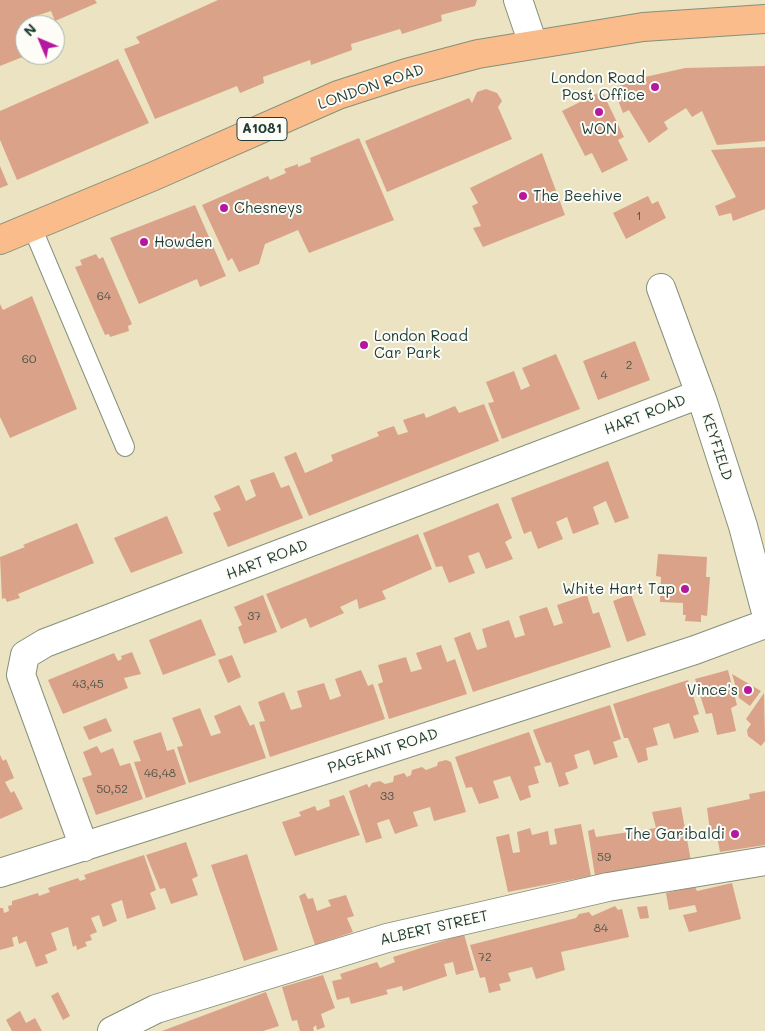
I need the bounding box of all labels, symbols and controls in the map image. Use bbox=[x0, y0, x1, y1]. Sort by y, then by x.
north arrow bbox=[15, 15, 65, 65]
text: N bbox=[19, 19, 40, 40]
street label: LONDON ROAD bbox=[316, 60, 426, 114]
place label: London Road Post Office bbox=[551, 69, 645, 104]
marker: London Road Post Office bbox=[649, 81, 661, 93]
marker: WON bbox=[593, 106, 605, 118]
road number: A1081 bbox=[237, 118, 287, 140]
place label: WON bbox=[581, 120, 617, 138]
place label: The Beehive bbox=[533, 187, 622, 205]
marker: The Beehive bbox=[517, 190, 529, 202]
place label: Chesneys bbox=[234, 199, 302, 217]
marker: Chesneys bbox=[218, 202, 230, 214]
house number: 1 bbox=[636, 209, 642, 223]
place label: Howden bbox=[154, 233, 212, 251]
marker: Howden bbox=[138, 236, 150, 248]
house number: 64 bbox=[97, 289, 111, 303]
place label: London Road Car Park bbox=[374, 327, 468, 362]
marker: London Road Car Park bbox=[358, 339, 370, 351]
house number: 60 bbox=[22, 352, 36, 366]
house number: 2 bbox=[626, 358, 632, 372]
house number: 4 bbox=[600, 368, 608, 382]
street label: HART ROAD bbox=[602, 391, 688, 439]
street label: KEYFIELD bbox=[698, 411, 736, 483]
street label: HART ROAD bbox=[224, 536, 310, 584]
place label: White Hart Tap bbox=[562, 580, 675, 598]
marker: White Hart Tap bbox=[679, 583, 691, 595]
house number: 37 bbox=[247, 609, 261, 623]
house number: 43,45 bbox=[72, 677, 104, 691]
place label: Vince's bbox=[687, 681, 738, 699]
marker: Vince's bbox=[742, 684, 754, 696]
street label: PAGEANT ROAD bbox=[326, 725, 440, 777]
house number: 46,48 bbox=[144, 766, 176, 780]
house number: 50,52 bbox=[96, 782, 128, 796]
house number: 33 bbox=[380, 789, 394, 803]
place label: The Garibaldi bbox=[625, 825, 725, 843]
marker: The Garibaldi bbox=[729, 828, 741, 840]
house number: 59 bbox=[597, 850, 611, 864]
street label: ALBERT STREET bbox=[378, 907, 490, 949]
house number: 84 bbox=[594, 921, 608, 935]
house number: 72 bbox=[478, 950, 492, 964]

